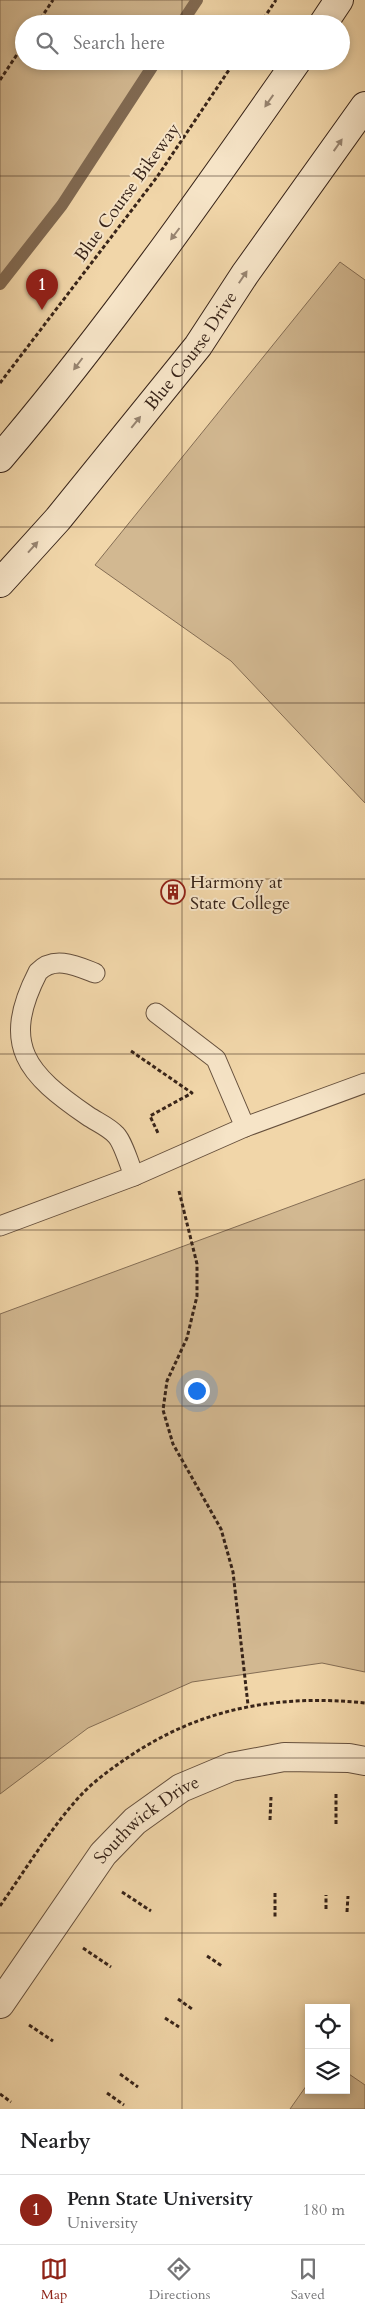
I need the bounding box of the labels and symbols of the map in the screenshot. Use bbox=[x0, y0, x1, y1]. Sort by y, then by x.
one-way arrow bbox=[264, 94, 274, 108]
street label: Blue Course Bikeway bbox=[69, 118, 186, 267]
one-way arrow bbox=[333, 138, 343, 152]
one-way arrow bbox=[170, 227, 180, 241]
pin: 1 bbox=[26, 269, 58, 310]
one-way arrow bbox=[238, 270, 248, 284]
street label: Blue Course Drive bbox=[139, 286, 243, 416]
one-way arrow bbox=[72, 357, 83, 370]
one-way arrow bbox=[131, 415, 142, 428]
one-way arrow bbox=[27, 540, 38, 553]
place label: Harmony at State College bbox=[190, 870, 290, 916]
building icon: Harmony at State College bbox=[160, 879, 186, 905]
your location bbox=[184, 1378, 210, 1404]
street label: Southwick Drive bbox=[88, 1770, 203, 1869]

